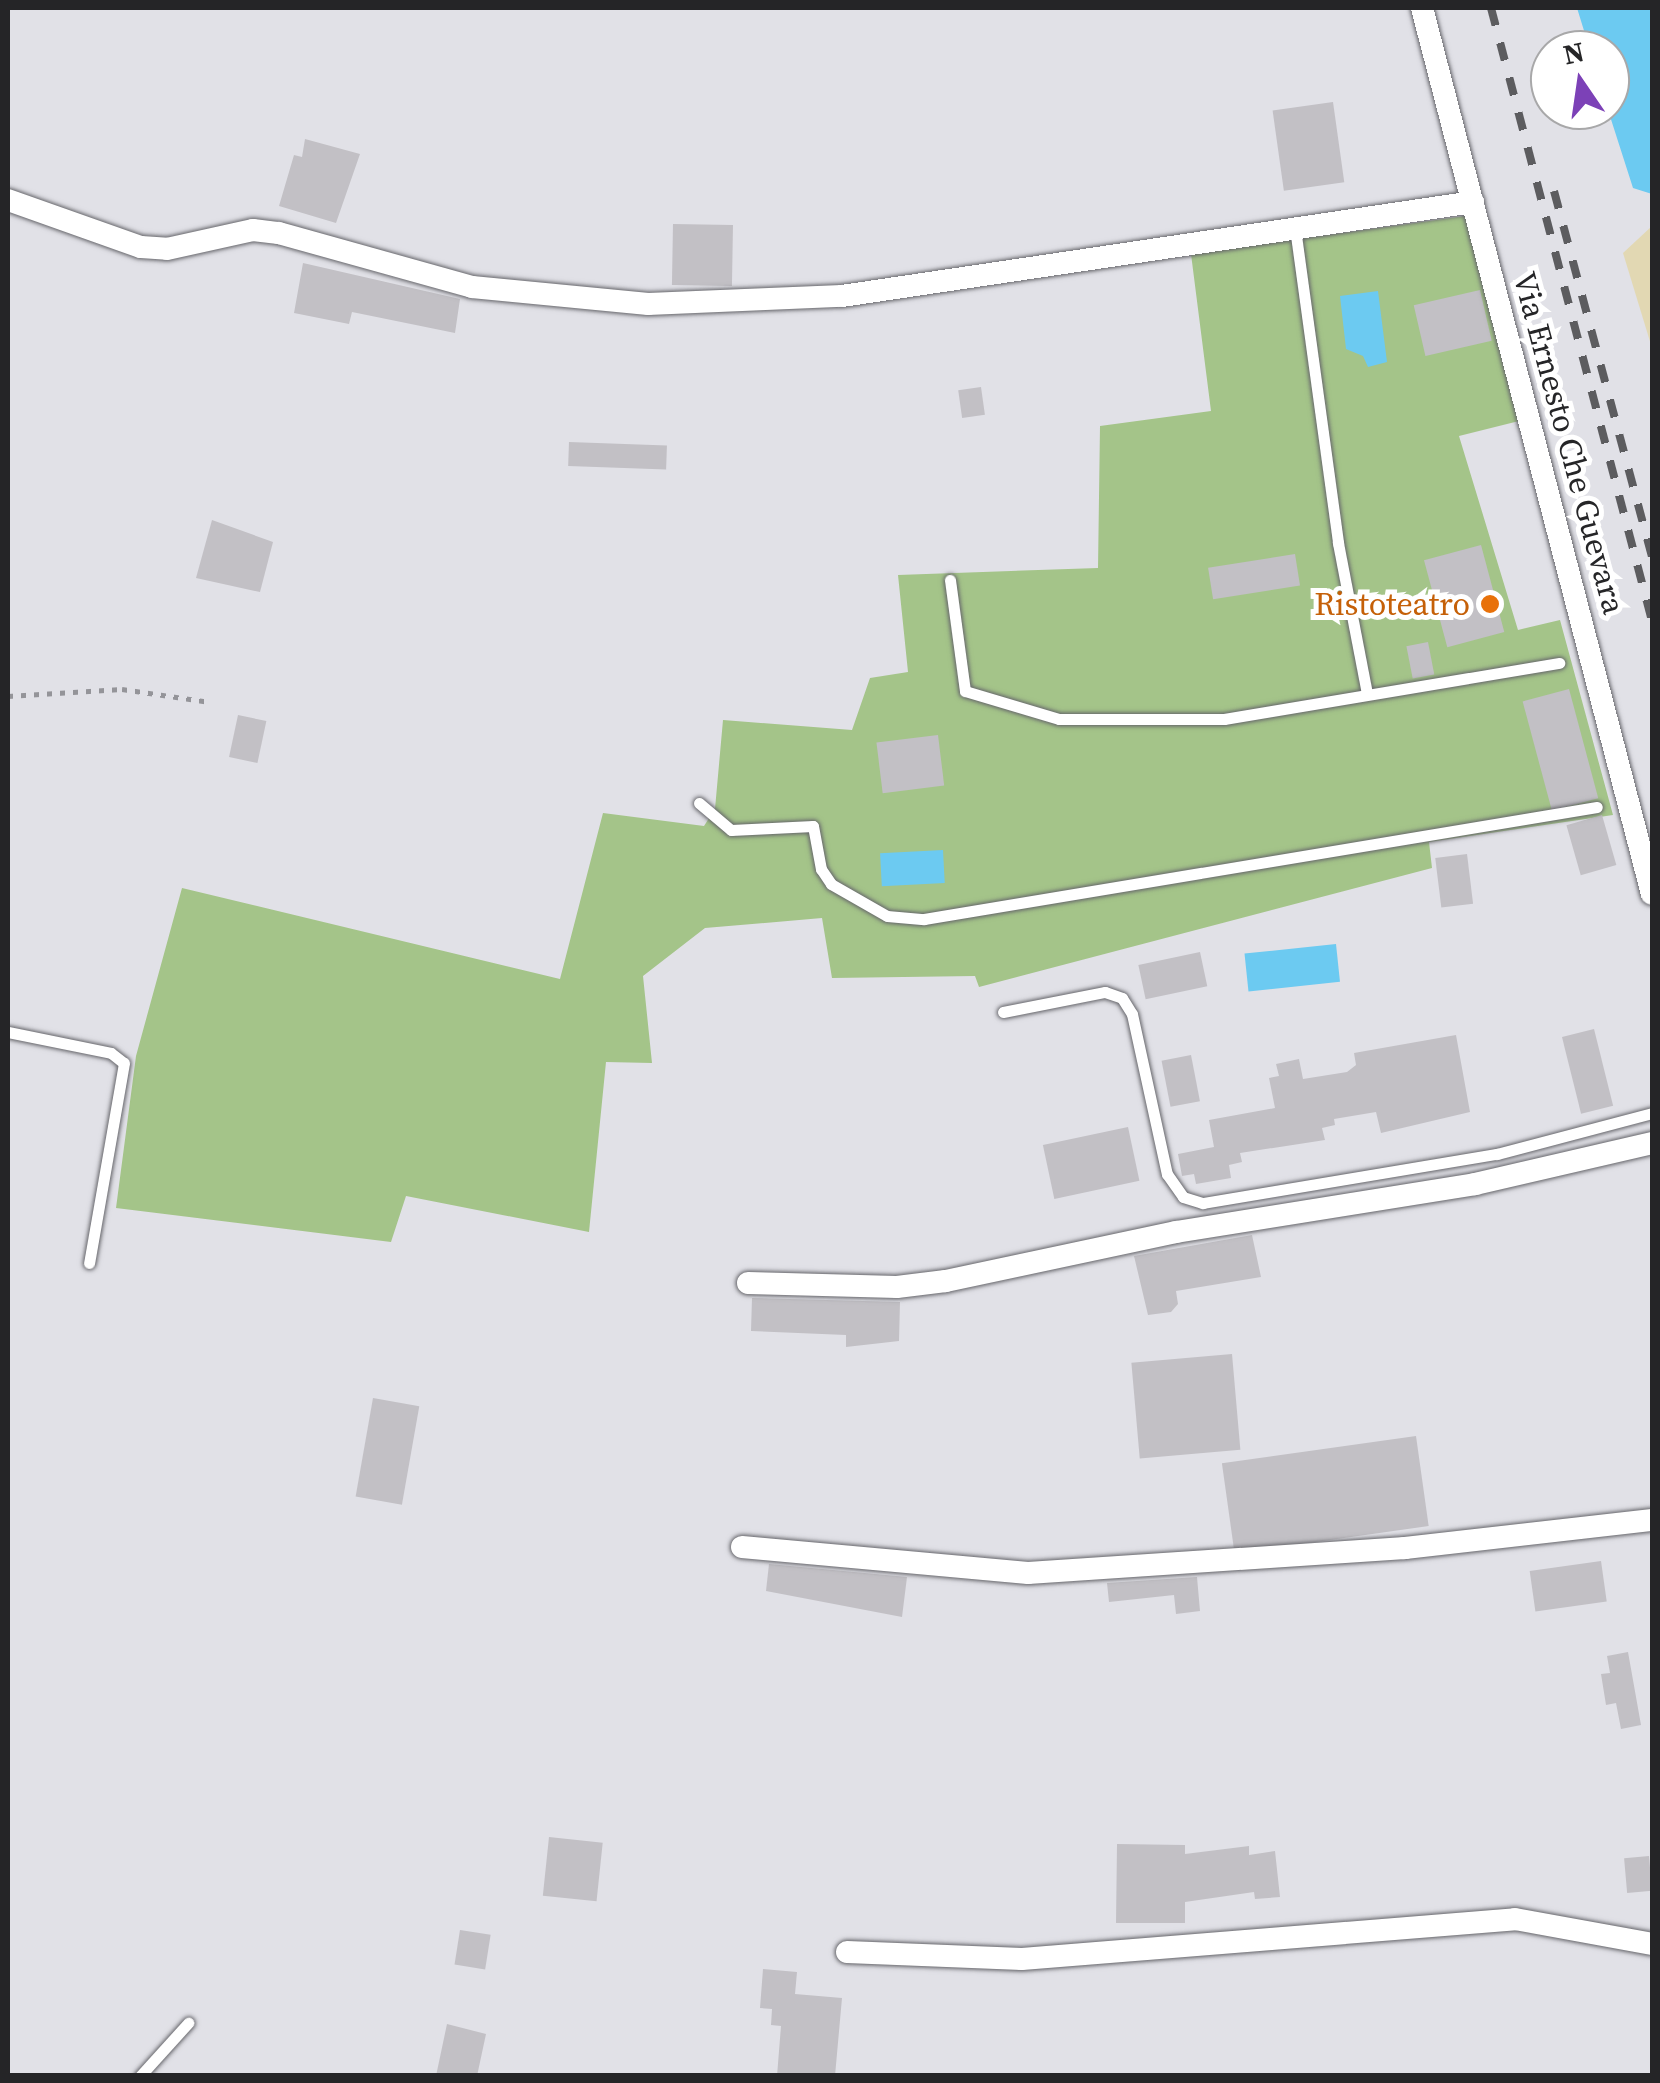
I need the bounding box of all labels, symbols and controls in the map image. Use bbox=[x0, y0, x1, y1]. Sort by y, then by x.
north arrow bbox=[1530, 30, 1630, 130]
text: N bbox=[1559, 32, 1588, 74]
street label: Via Ernesto Che Guevara bbox=[1505, 268, 1633, 618]
place label: Ristoteatro bbox=[1314, 585, 1470, 623]
marker: Ristoteatro bbox=[1479, 593, 1501, 615]

